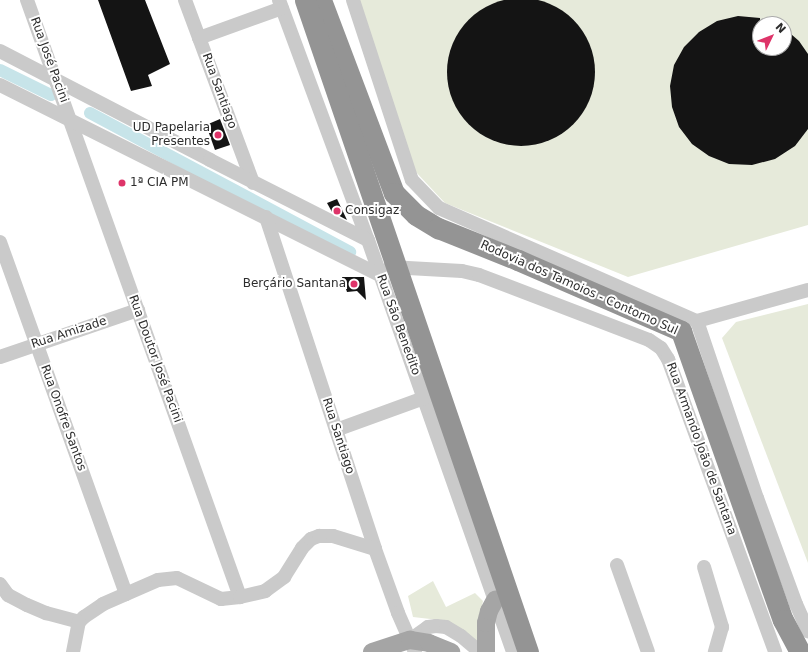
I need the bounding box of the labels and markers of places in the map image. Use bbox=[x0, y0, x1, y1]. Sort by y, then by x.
place label: UD Papelaria Presentes bbox=[133, 121, 210, 149]
marker: UD Papelaria Presentes bbox=[213, 130, 223, 140]
place label: 1ª CIA PM bbox=[130, 176, 189, 190]
marker: 1ª CIA PM bbox=[117, 178, 127, 188]
place label: Consigaz bbox=[345, 204, 399, 218]
marker: Consigaz bbox=[332, 206, 342, 216]
place label: Berçário Santana bbox=[243, 277, 346, 291]
marker: Berçário Santana bbox=[349, 279, 359, 289]

